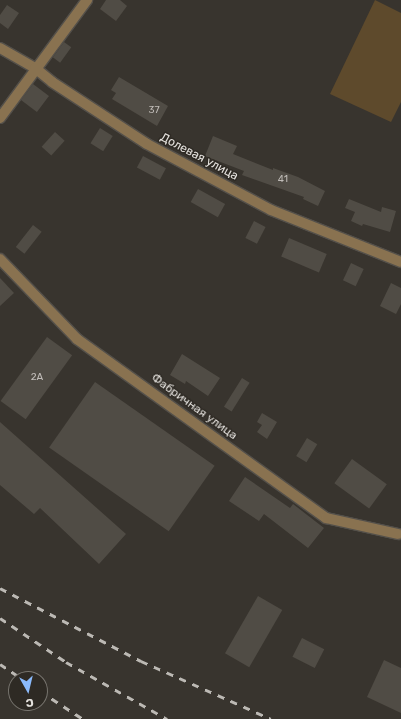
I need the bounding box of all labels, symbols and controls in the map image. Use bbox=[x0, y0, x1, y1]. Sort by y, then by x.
house number: 37 bbox=[148, 105, 160, 117]
street label: Долевая улица bbox=[158, 130, 240, 184]
house number: 41 bbox=[278, 174, 288, 186]
street label: Фабричная улица bbox=[148, 371, 240, 443]
house number: 2А bbox=[31, 372, 43, 384]
north arrow bbox=[8, 671, 48, 711]
text: С bbox=[25, 695, 34, 709]

